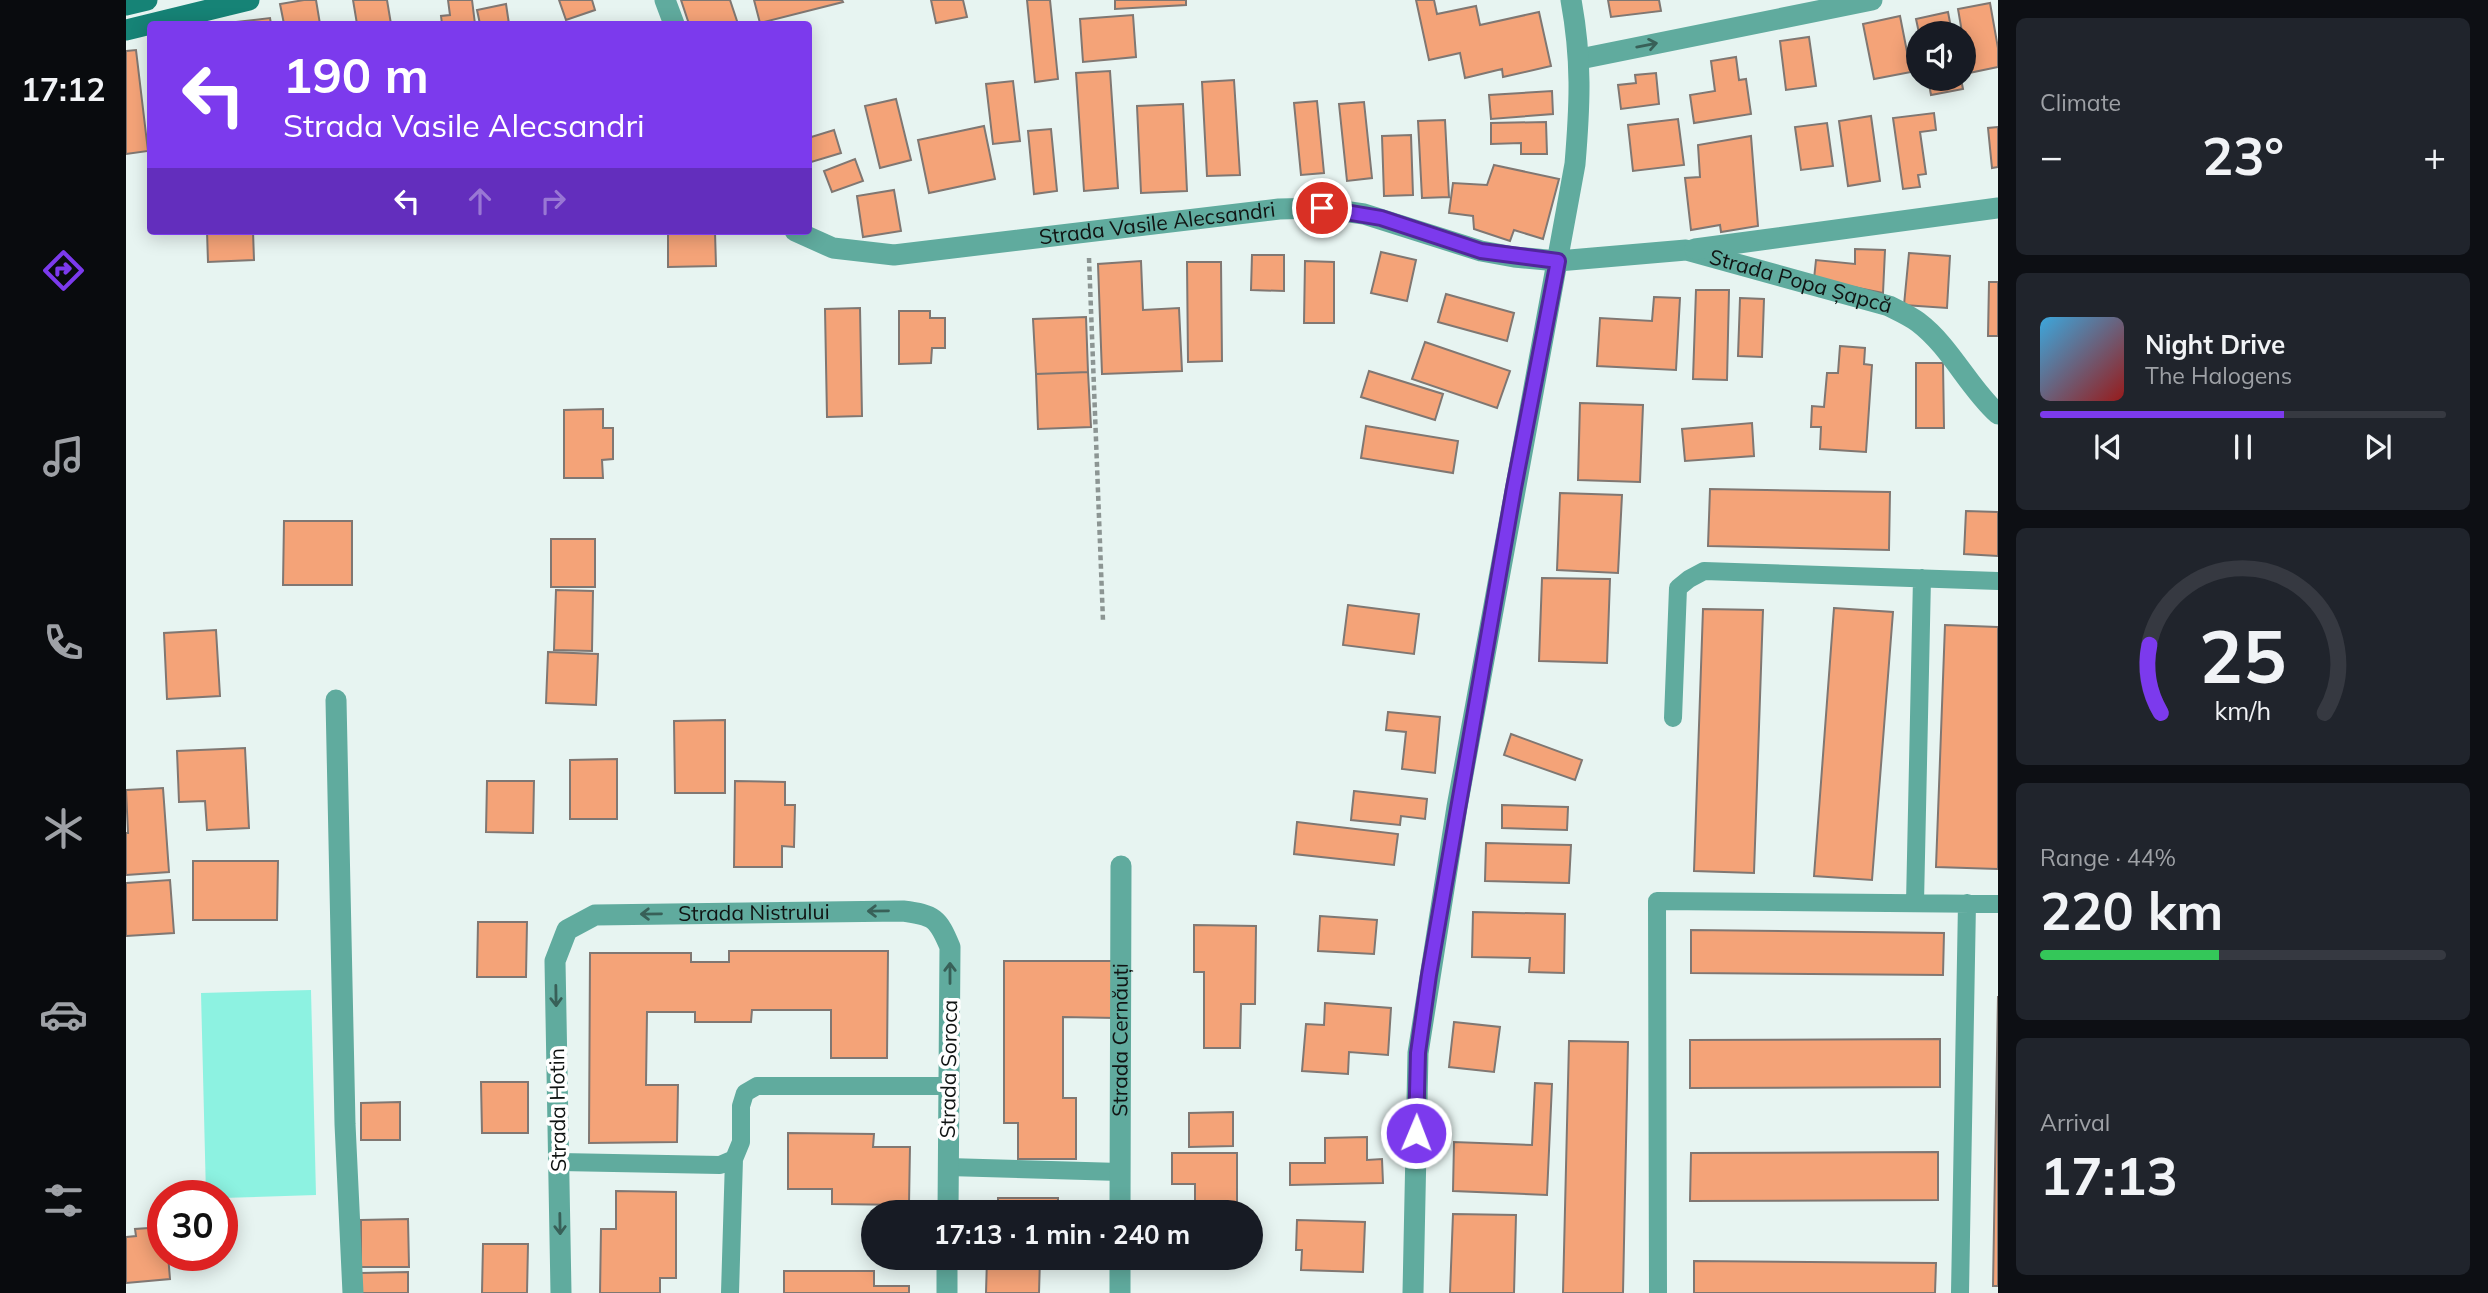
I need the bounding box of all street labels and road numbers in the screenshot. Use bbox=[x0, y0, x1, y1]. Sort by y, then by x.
street label: Strada Vasile Alecsandri bbox=[1038, 196, 1276, 250]
street label: Strada Popa Șapcă bbox=[1707, 243, 1895, 318]
street label: Strada Nistrului bbox=[678, 898, 830, 926]
street label: Strada Cernăuți bbox=[1106, 963, 1134, 1117]
street label: Strada Soroca bbox=[934, 999, 962, 1139]
street label: Strada Hotin bbox=[543, 1048, 571, 1172]

